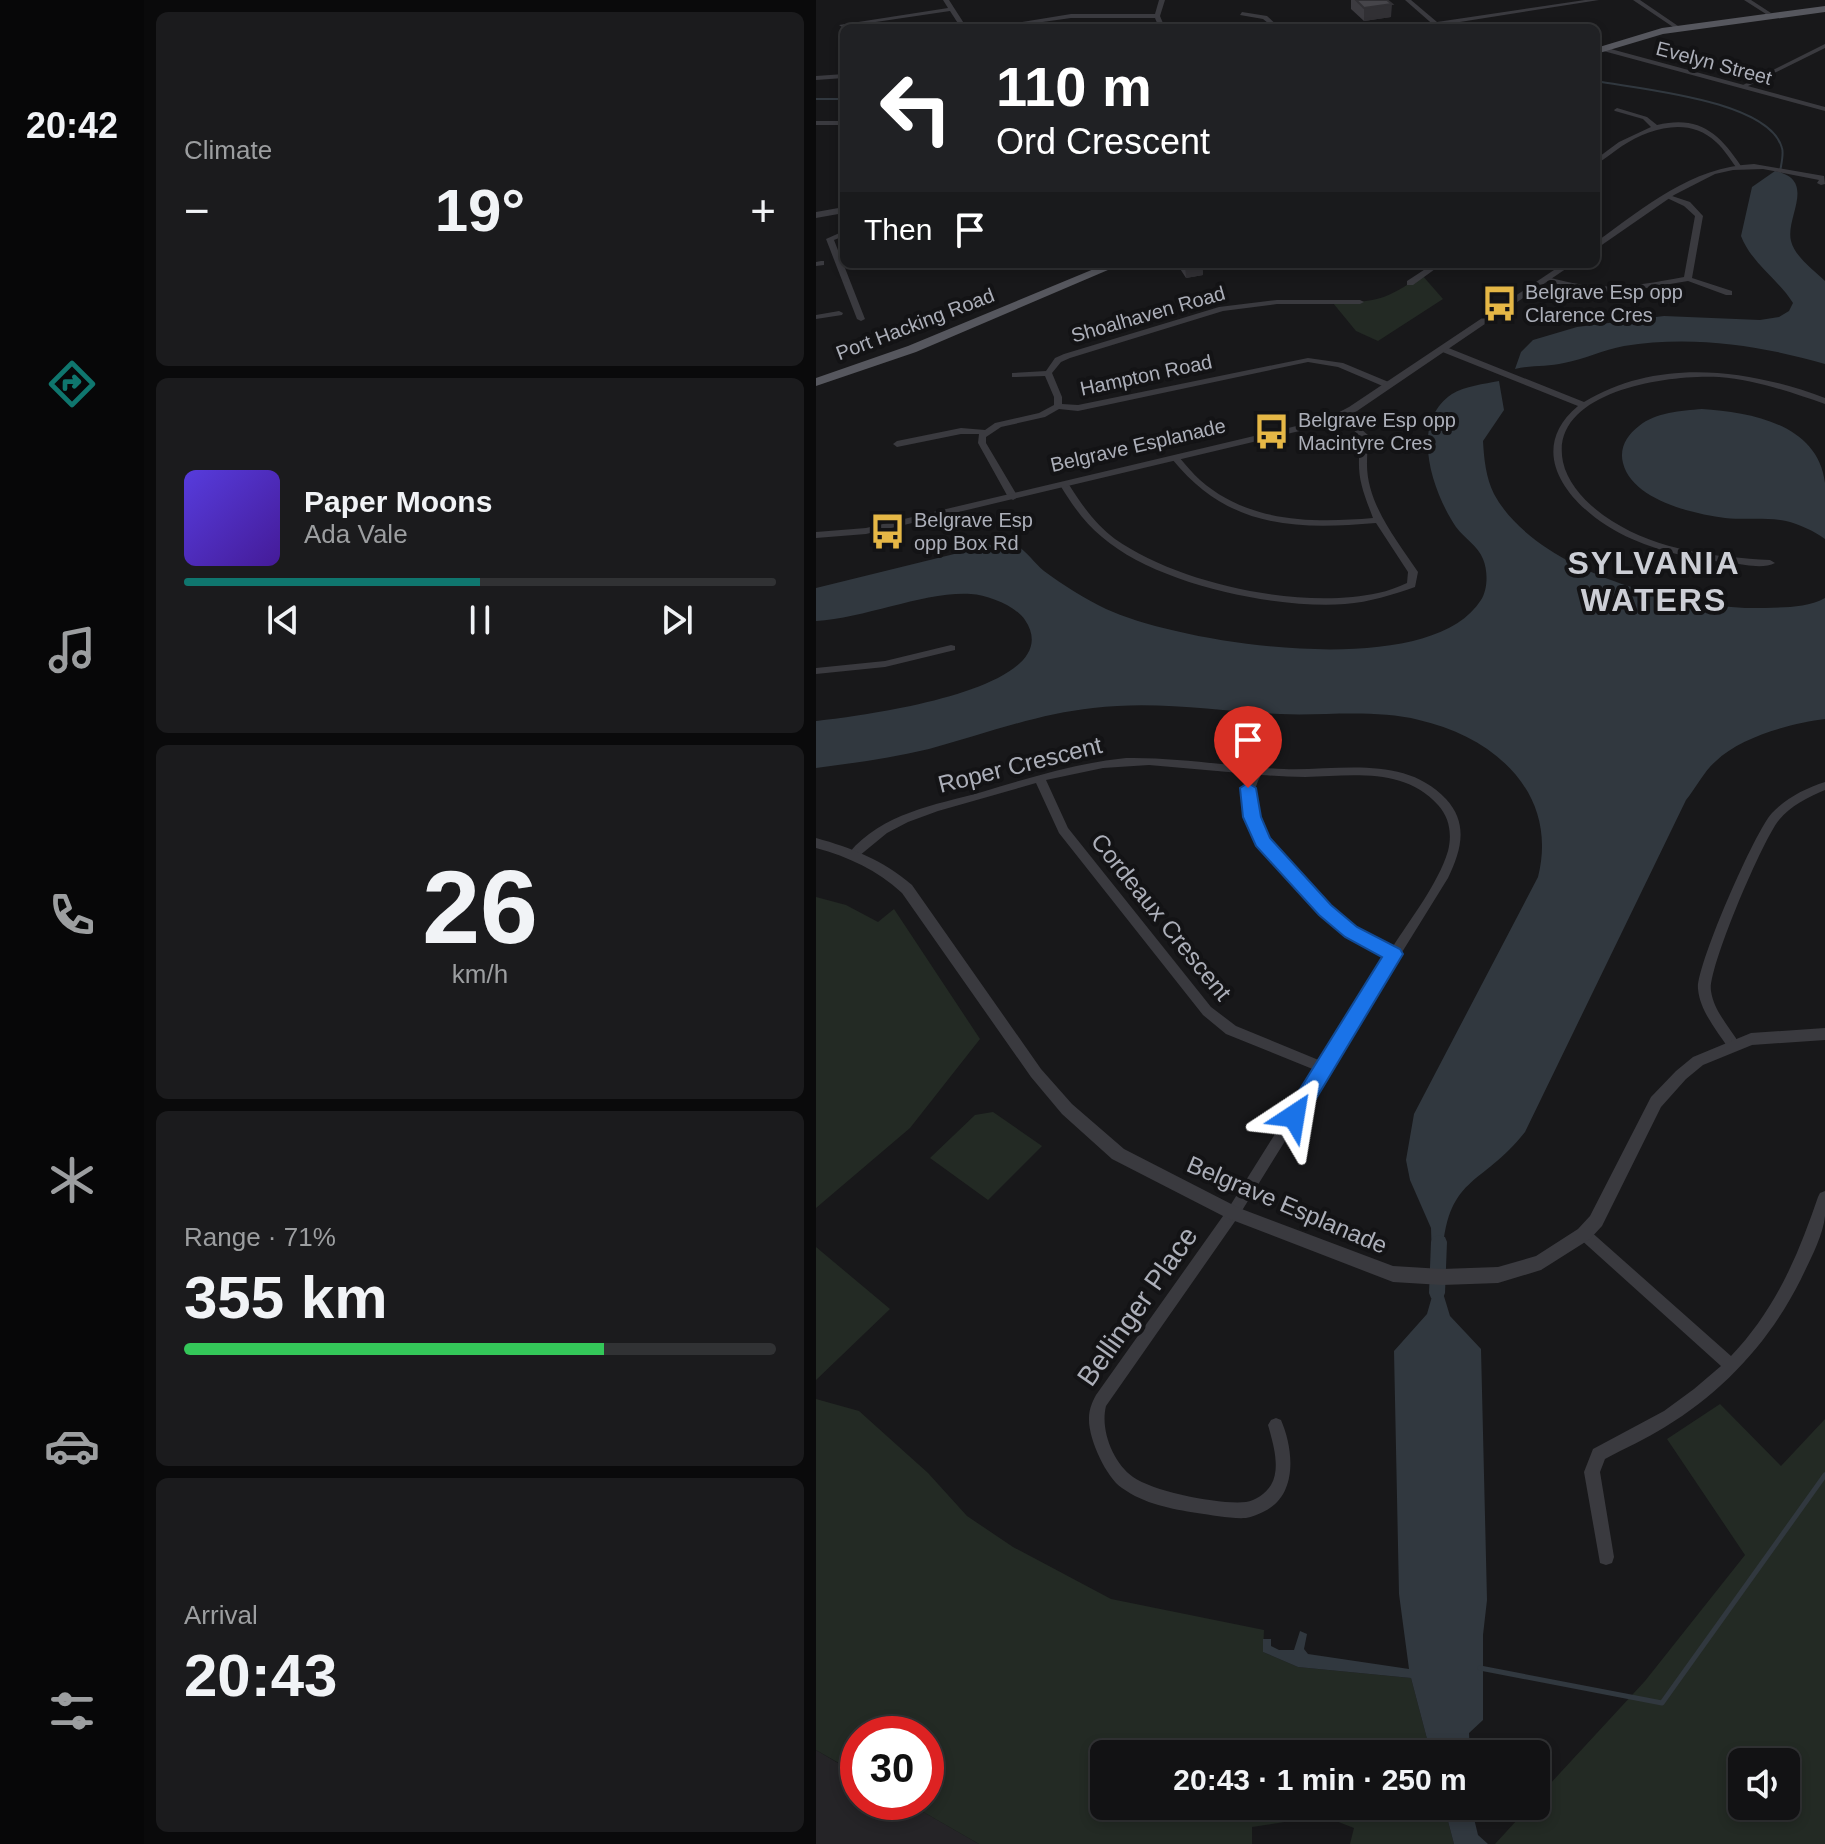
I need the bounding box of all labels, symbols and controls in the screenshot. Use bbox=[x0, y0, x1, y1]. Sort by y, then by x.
street label: Evelyn Street bbox=[1654, 37, 1775, 89]
text: 110 m bbox=[996, 55, 1152, 118]
icon: left bbox=[864, 56, 968, 160]
text: 20:42 bbox=[26, 105, 118, 146]
text: Ord Crescent bbox=[996, 121, 1210, 162]
text: Climate bbox=[184, 135, 272, 165]
text: 19° bbox=[435, 177, 525, 244]
text: − bbox=[184, 186, 210, 235]
text: + bbox=[750, 186, 776, 235]
icon: arrive bbox=[948, 208, 992, 252]
text: Then bbox=[864, 213, 932, 246]
place label: Belgrave Esp opp Clarence Cres bbox=[1525, 281, 1683, 326]
street label: Shoalhaven Road bbox=[1069, 282, 1227, 346]
street label: Port Hacking Road bbox=[833, 284, 997, 364]
bus stop icon: Belgrave Esp opp Clarence Cres bbox=[1480, 285, 1518, 323]
street label: Hampton Road bbox=[1078, 350, 1214, 400]
icon: directions bbox=[44, 356, 100, 412]
place label: Belgrave Esp opp Macintyre Cres bbox=[1298, 409, 1456, 454]
bus stop icon: Belgrave Esp opp Macintyre Cres bbox=[1253, 413, 1291, 451]
street label: Belgrave Esplanade bbox=[1048, 414, 1228, 476]
text: Paper Moons bbox=[304, 485, 492, 518]
place label: Belgrave Esp opp Box Rd bbox=[914, 509, 1033, 554]
bus stop icon: Belgrave Esp opp Box Rd bbox=[869, 512, 907, 550]
text: Ada Vale bbox=[304, 519, 408, 549]
district label: SYLVANIA WATERS bbox=[1567, 545, 1741, 618]
icon: previous bbox=[261, 598, 305, 642]
icon: pause bbox=[458, 598, 502, 642]
icon: next bbox=[655, 598, 699, 642]
icon: music bbox=[44, 622, 100, 678]
pin bbox=[1214, 706, 1282, 788]
icon: arrive bbox=[1226, 718, 1270, 762]
street label: Roper Crescent bbox=[935, 731, 1105, 798]
street label: Cordeaux Crescent bbox=[1086, 828, 1237, 1006]
text: 26 bbox=[422, 849, 538, 965]
icon: phone bbox=[44, 887, 100, 943]
text: km/h bbox=[452, 959, 508, 989]
position arrow bbox=[1252, 1074, 1336, 1158]
street label: Belgrave Esplanade bbox=[1183, 1150, 1391, 1259]
icon: climate bbox=[44, 1152, 100, 1208]
street label: Bellinger Place bbox=[1071, 1221, 1204, 1392]
text: Range · 71% bbox=[184, 1222, 336, 1252]
text: 355 km bbox=[184, 1264, 388, 1331]
icon: car bbox=[44, 1418, 100, 1474]
text: Arrival bbox=[184, 1600, 258, 1630]
text: 20:43 bbox=[184, 1642, 337, 1709]
icon: filters bbox=[44, 1683, 100, 1739]
speed limit sign: 30 bbox=[840, 1716, 944, 1820]
map controls bbox=[1728, 1748, 1800, 1820]
button: sound bbox=[1728, 1748, 1800, 1820]
text: 20:43 · 1 min · 250 m bbox=[1173, 1763, 1467, 1796]

